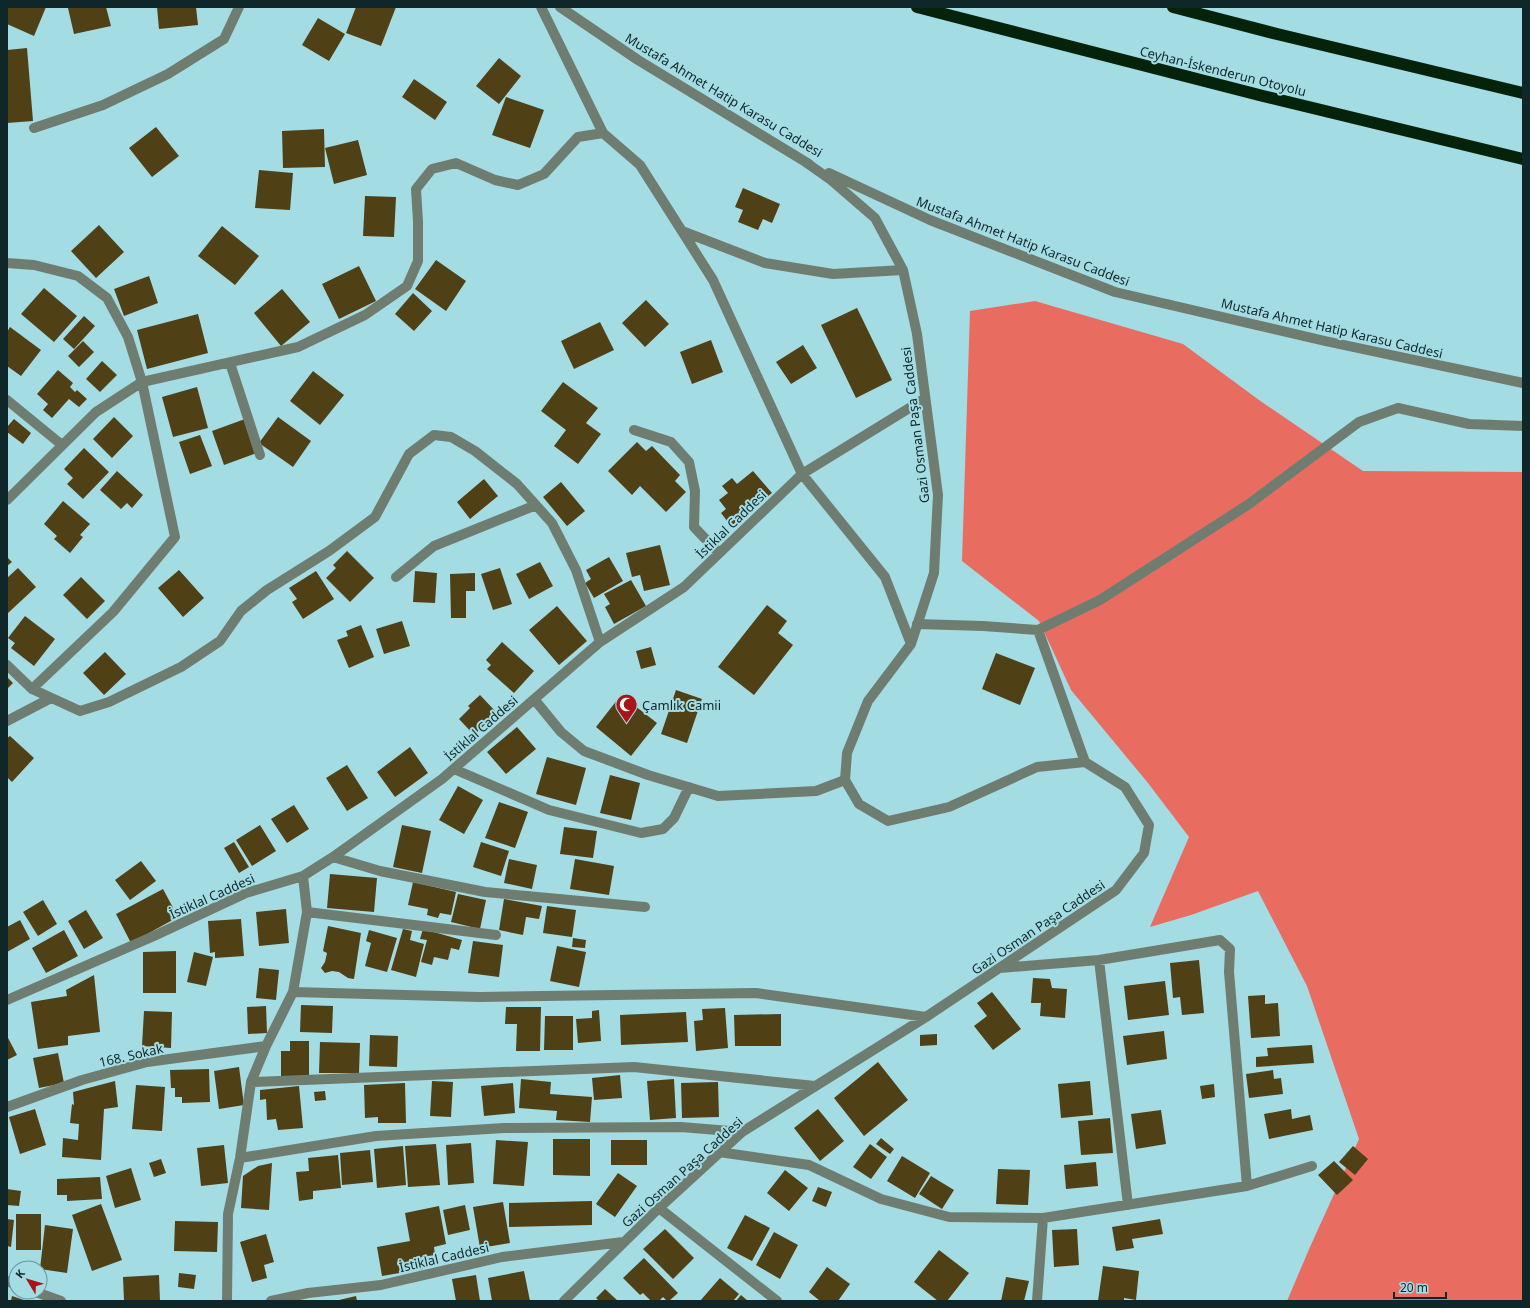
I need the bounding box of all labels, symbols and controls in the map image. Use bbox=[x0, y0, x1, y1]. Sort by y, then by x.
street label: Mustafa Ahmet Hatip Karasu Caddesi bbox=[622, 29, 826, 161]
street label: Ceyhan-İskenderun Otoyolu bbox=[1138, 42, 1308, 100]
street label: Mustafa Ahmet Hatip Karasu Caddesi bbox=[914, 192, 1132, 290]
street label: Mustafa Ahmet Hatip Karasu Caddesi bbox=[1219, 294, 1445, 362]
street label: Gazi Osman Paşa Caddesi bbox=[896, 346, 934, 504]
street label: İstiklal Caddesi bbox=[692, 486, 770, 562]
street label: İstiklal Caddesi bbox=[441, 691, 521, 765]
mosque icon: Çamlık Camii bbox=[613, 692, 639, 725]
place label: Çamlık Camii bbox=[642, 696, 721, 714]
street label: İstiklal Caddesi bbox=[167, 869, 257, 923]
street label: Gazi Osman Paşa Caddesi bbox=[968, 876, 1108, 978]
street label: 168. Sokak bbox=[97, 1039, 165, 1071]
street label: Gazi Osman Paşa Caddesi bbox=[618, 1113, 746, 1231]
street label: İstiklal Caddesi bbox=[397, 1238, 491, 1276]
north arrow bbox=[8, 1260, 48, 1300]
text: K bbox=[12, 1265, 28, 1281]
scale bar bbox=[1394, 1274, 1446, 1300]
text: 20 m bbox=[1400, 1279, 1428, 1296]

